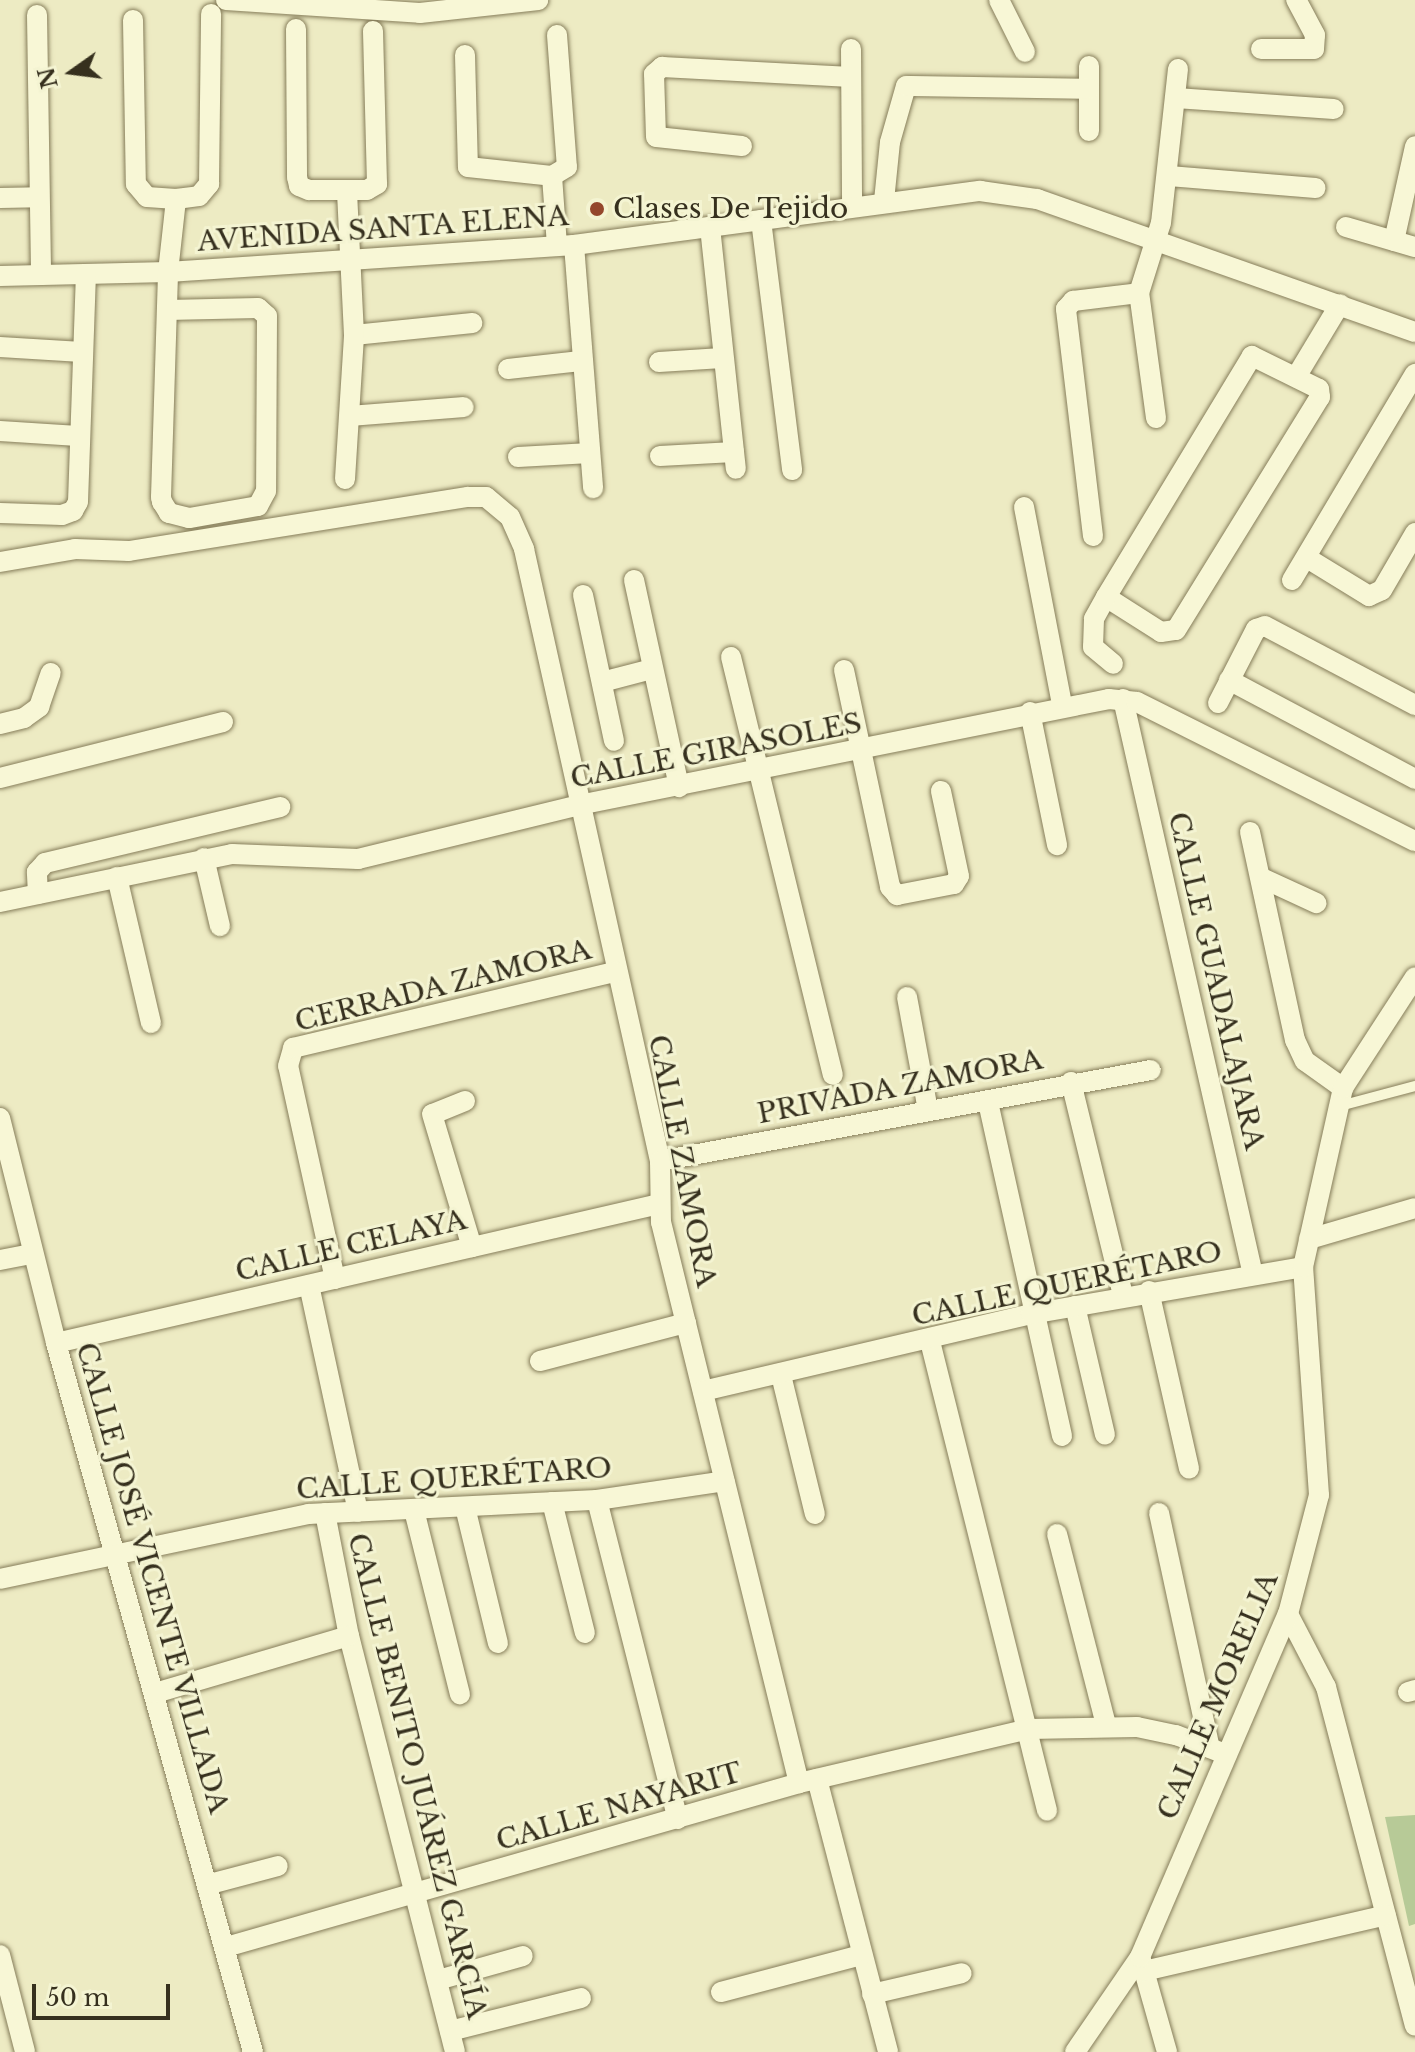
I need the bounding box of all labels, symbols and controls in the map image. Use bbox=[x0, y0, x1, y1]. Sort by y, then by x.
north arrow bbox=[32, 32, 112, 112]
text: N bbox=[33, 65, 64, 91]
place label: Clases De Tejido bbox=[613, 192, 849, 226]
street label: AVENIDA SANTA ELENA bbox=[195, 199, 571, 259]
marker: Clases De Tejido bbox=[588, 200, 606, 218]
street label: CALLE GIRASOLES bbox=[568, 706, 864, 796]
street label: CALLE GUADALAJARA bbox=[1161, 809, 1271, 1153]
street label: CERRADA ZAMORA bbox=[291, 933, 595, 1039]
street label: CALLE ZAMORA bbox=[641, 1032, 723, 1290]
street label: PRIVADA ZAMORA bbox=[754, 1043, 1046, 1131]
street label: CALLE CELAYA bbox=[232, 1203, 470, 1289]
street label: CALLE QUERÉTARO bbox=[909, 1235, 1225, 1333]
street label: CALLE JOSÉ VICENTE VILLADA bbox=[68, 1338, 236, 1818]
street label: CALLE QUERÉTARO bbox=[295, 1451, 613, 1507]
street label: CALLE BENITO JUÁREZ GARCÍA bbox=[340, 1530, 494, 2022]
street label: CALLE MORELIA bbox=[1151, 1567, 1285, 1825]
street label: CALLE NAYARIT bbox=[492, 1756, 746, 1858]
scale bar bbox=[36, 1968, 174, 2018]
text: 50 m bbox=[46, 1983, 109, 2012]

